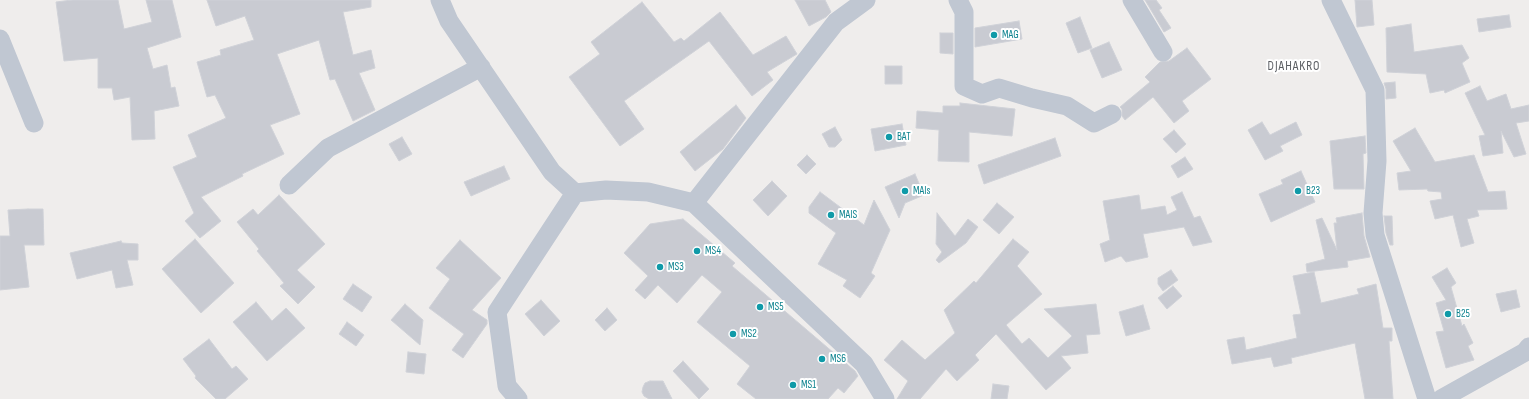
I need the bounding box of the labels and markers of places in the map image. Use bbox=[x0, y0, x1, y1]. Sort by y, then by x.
place label: MAG bbox=[1002, 28, 1019, 42]
marker: MAG bbox=[989, 30, 999, 40]
place label: BAT bbox=[897, 130, 911, 144]
marker: BAT bbox=[884, 132, 894, 142]
place label: MAIs bbox=[913, 184, 930, 198]
place label: B23 bbox=[1306, 184, 1320, 198]
marker: MAIs bbox=[900, 186, 910, 196]
marker: B23 bbox=[1293, 186, 1303, 196]
place label: MAIS bbox=[839, 208, 857, 222]
marker: MAIS bbox=[826, 210, 836, 220]
place label: MS4 bbox=[705, 244, 721, 258]
marker: MS4 bbox=[692, 246, 702, 256]
place label: MS3 bbox=[668, 260, 684, 274]
marker: MS3 bbox=[655, 262, 665, 272]
place label: MS5 bbox=[768, 300, 784, 314]
marker: MS5 bbox=[755, 302, 765, 312]
place label: B25 bbox=[1456, 307, 1470, 321]
marker: B25 bbox=[1443, 309, 1453, 319]
place label: MS2 bbox=[741, 327, 757, 341]
marker: MS2 bbox=[728, 329, 738, 339]
place label: MS6 bbox=[830, 352, 846, 366]
marker: MS6 bbox=[817, 354, 827, 364]
place label: MS1 bbox=[801, 378, 816, 392]
marker: MS1 bbox=[788, 380, 798, 390]

